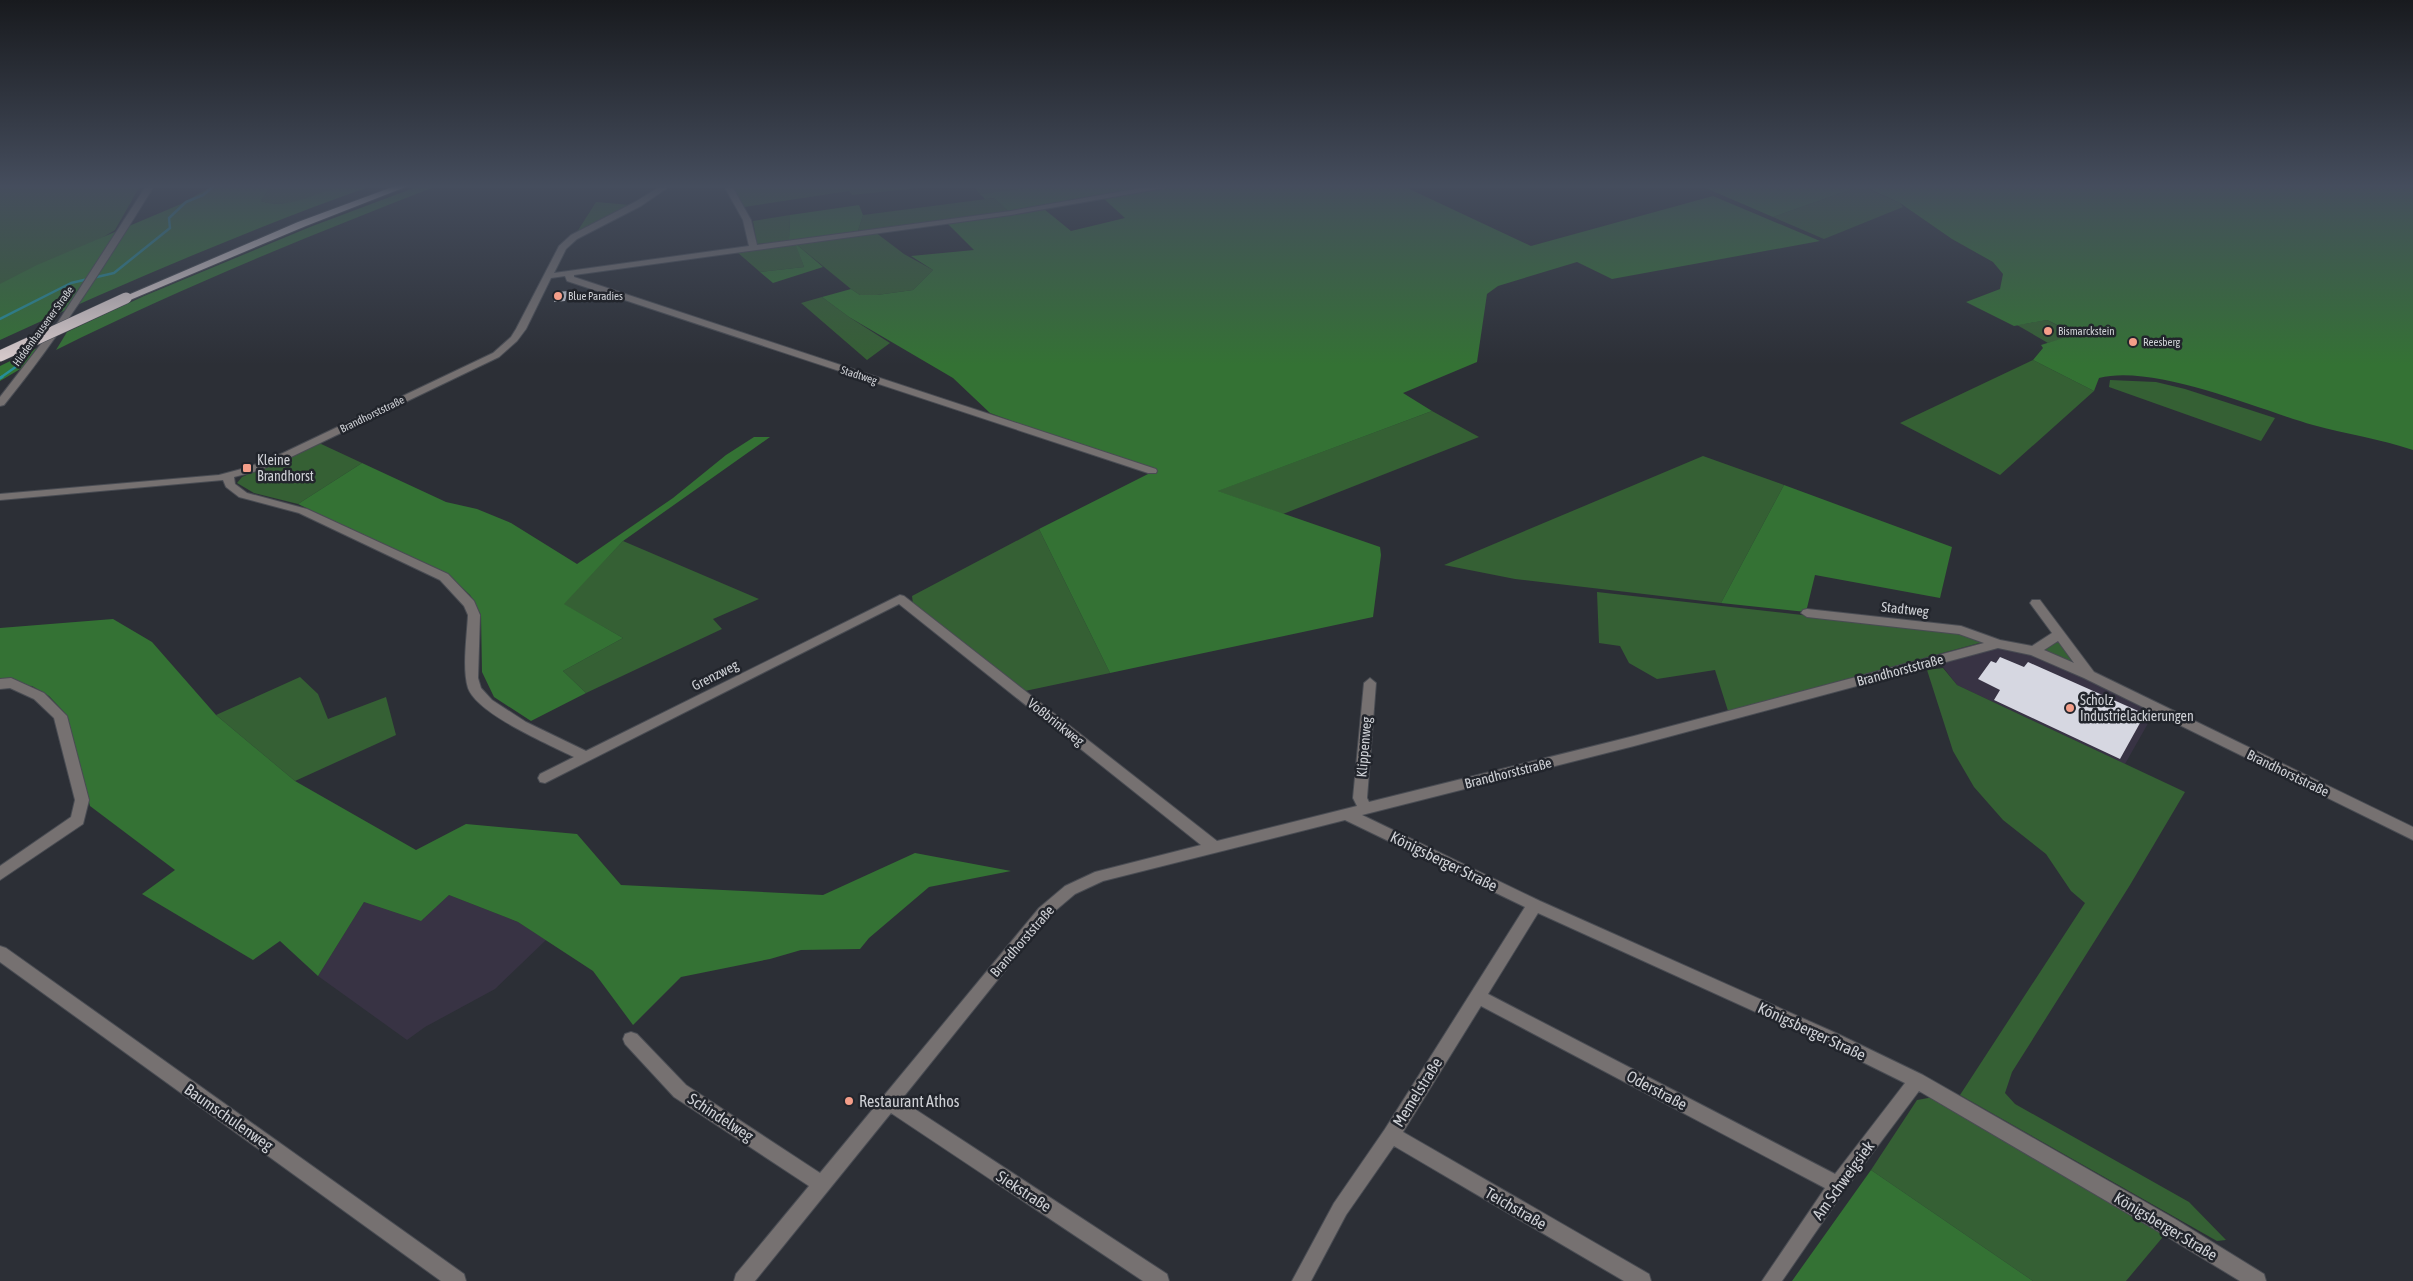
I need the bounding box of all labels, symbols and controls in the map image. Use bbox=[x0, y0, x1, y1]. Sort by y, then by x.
street label: Hiddenhausener Straße bbox=[10, 284, 76, 368]
marker: Blue Paradies bbox=[552, 290, 564, 302]
place label: Blue Paradies bbox=[568, 290, 623, 302]
marker: Bismarckstein bbox=[2042, 325, 2054, 337]
place label: Bismarckstein bbox=[2058, 325, 2115, 337]
marker: Reesberg bbox=[2127, 336, 2139, 348]
place label: Reesberg bbox=[2143, 336, 2180, 348]
street label: Stadtweg bbox=[839, 364, 879, 387]
street label: Brandhorststraße bbox=[338, 393, 406, 435]
place label: Kleine Brandhorst bbox=[257, 452, 314, 484]
marker: Kleine Brandhorst bbox=[241, 462, 253, 474]
street label: Stadtweg bbox=[1880, 599, 1930, 619]
street label: Brandhorststraße bbox=[1855, 651, 1945, 689]
street label: Grenzweg bbox=[689, 656, 741, 694]
place label: Scholz Industrielackierungen bbox=[2080, 692, 2194, 724]
street label: Voßbrinkweg bbox=[1025, 695, 1087, 749]
marker: Scholz Industrielackierungen bbox=[2064, 702, 2076, 714]
street label: Klippenweg bbox=[1353, 716, 1375, 778]
street label: Brandhorststraße bbox=[2244, 746, 2332, 800]
street label: Brandhorststraße bbox=[1463, 754, 1553, 792]
street label: Königsberger Straße bbox=[1387, 827, 1500, 896]
street label: Brandhorststraße bbox=[987, 902, 1057, 980]
street label: Königsberger Straße bbox=[1755, 998, 1869, 1065]
street label: Memelstraße bbox=[1389, 1054, 1445, 1130]
street label: Oderstraße bbox=[1624, 1067, 1690, 1113]
street label: Baumschulenweg bbox=[181, 1080, 277, 1155]
street label: Schindelweg bbox=[684, 1089, 757, 1146]
place label: Restaurant Athos bbox=[859, 1092, 960, 1110]
marker: Restaurant Athos bbox=[843, 1095, 855, 1107]
street label: Am Schweigsiek bbox=[1808, 1137, 1878, 1223]
street label: Siekstraße bbox=[993, 1167, 1055, 1215]
street label: Teichstraße bbox=[1482, 1183, 1550, 1233]
street label: Königsberger Straße bbox=[2111, 1188, 2221, 1265]

